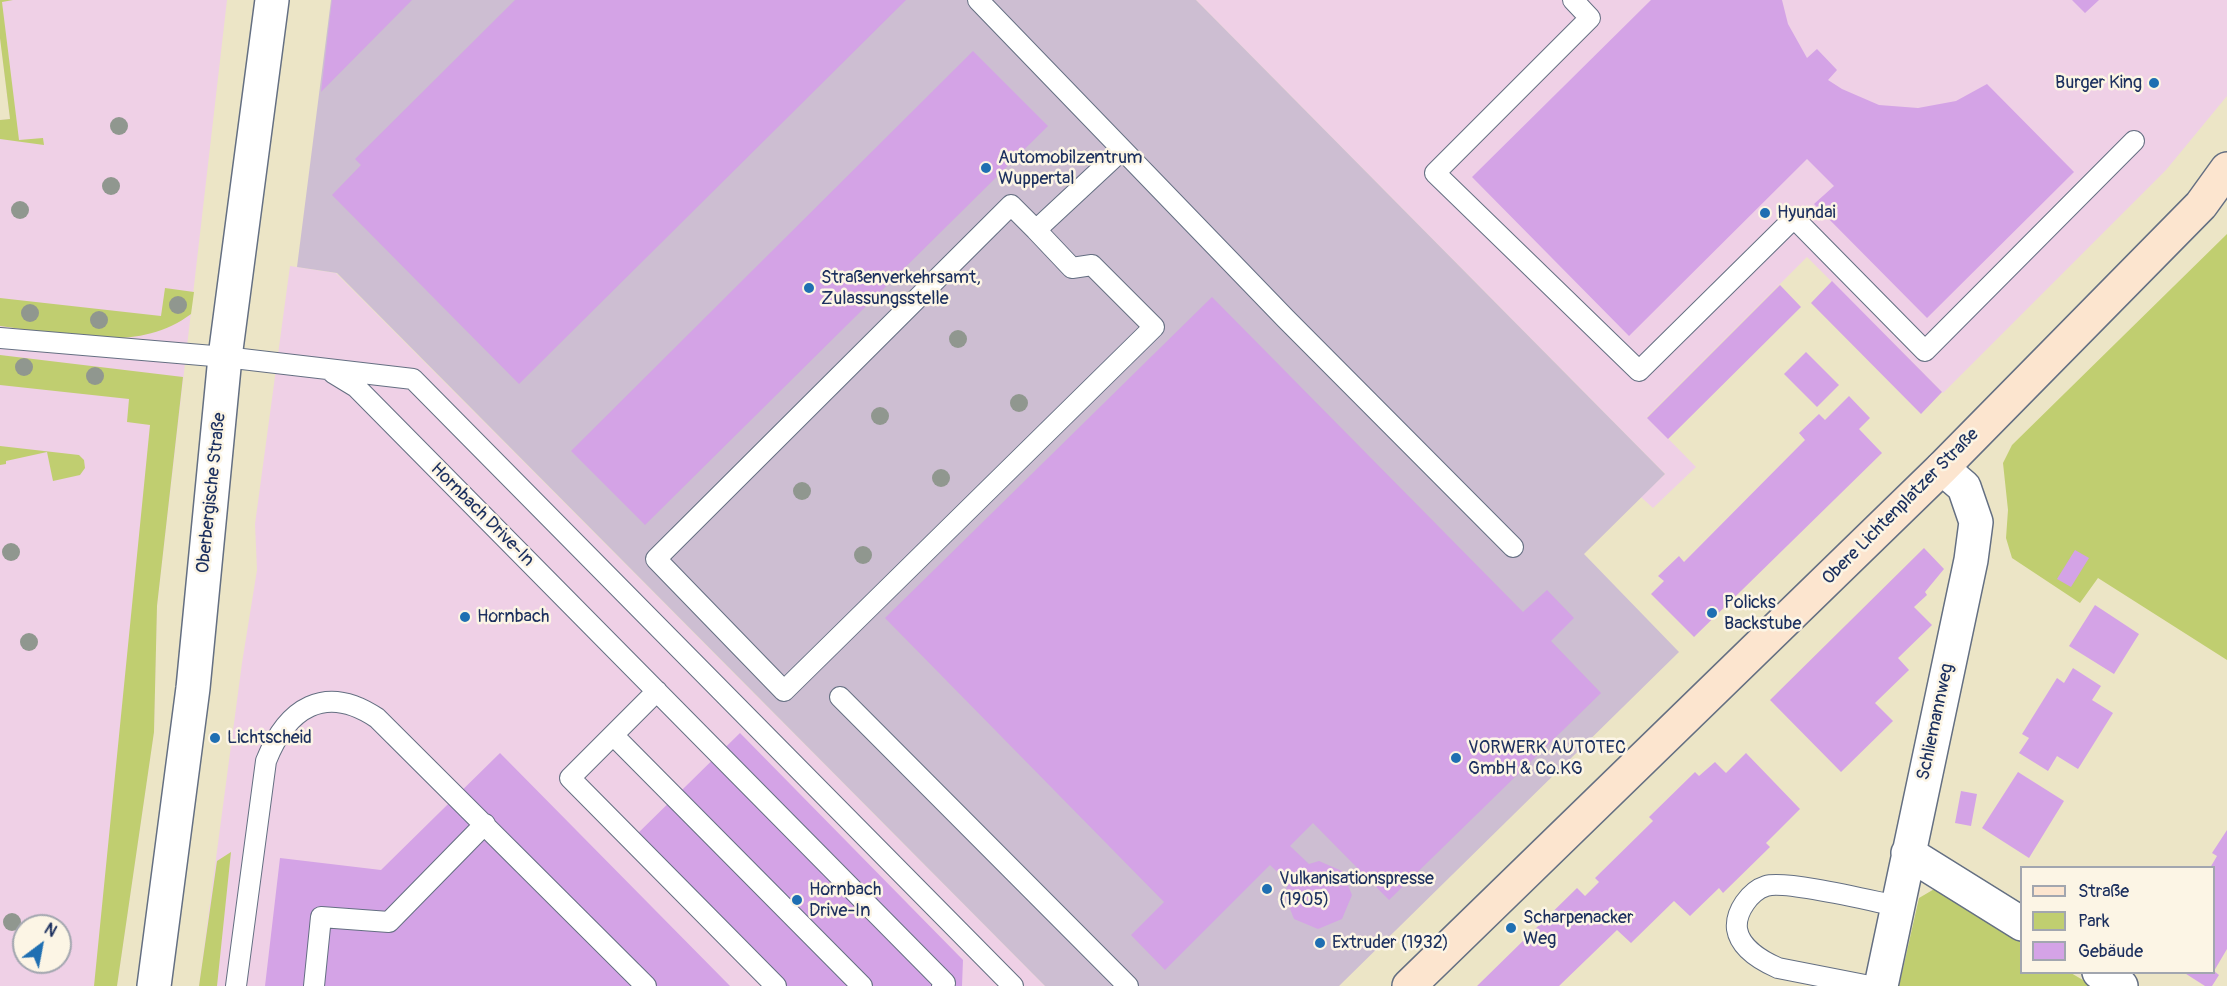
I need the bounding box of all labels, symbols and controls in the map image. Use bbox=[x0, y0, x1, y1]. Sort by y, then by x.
place label: Burger King bbox=[2055, 72, 2142, 94]
marker: Burger King bbox=[2147, 76, 2161, 90]
place label: Automobilzentrum Wuppertal bbox=[998, 147, 1142, 190]
marker: Automobilzentrum Wuppertal bbox=[979, 161, 993, 175]
place label: Hyundai bbox=[1777, 202, 1836, 224]
marker: Hyundai bbox=[1758, 206, 1772, 220]
place label: Straßenverkehrsamt, Zulassungsstelle bbox=[821, 267, 981, 310]
marker: Straßenverkehrsamt, Zulassungsstelle bbox=[802, 281, 816, 295]
street label: Oberbergische Straße bbox=[193, 412, 231, 574]
street label: Obere Lichtenplatzer Straße bbox=[1818, 424, 1984, 590]
street label: Hornbach Drive-In bbox=[426, 459, 538, 571]
place label: Policks Backstube bbox=[1724, 592, 1801, 634]
place label: Hornbach bbox=[477, 606, 549, 628]
marker: Policks Backstube bbox=[1705, 606, 1719, 620]
marker: Hornbach bbox=[458, 610, 472, 624]
street label: Schliemannweg bbox=[1913, 662, 1959, 782]
place label: Lichtscheid bbox=[227, 727, 312, 749]
marker: Lichtscheid bbox=[208, 731, 222, 745]
place label: VORWERK AUTOTEC GmbH & Co.KG bbox=[1468, 737, 1626, 780]
marker: VORWERK AUTOTEC GmbH & Co.KG bbox=[1449, 751, 1463, 765]
legend bbox=[2020, 866, 2215, 974]
place label: Vulkanisationspresse (1905) bbox=[1279, 868, 1434, 910]
place label: Hornbach Drive-In bbox=[809, 879, 881, 922]
text: Straße bbox=[2078, 880, 2129, 903]
marker: Vulkanisationspresse (1905) bbox=[1260, 882, 1274, 896]
marker: Hornbach Drive-In bbox=[790, 893, 804, 907]
place label: Scharpenacker Weg bbox=[1523, 907, 1633, 950]
text: Park bbox=[2078, 910, 2110, 933]
north arrow bbox=[12, 914, 72, 974]
text: N bbox=[41, 919, 60, 942]
marker: Scharpenacker Weg bbox=[1504, 921, 1518, 935]
place label: Extruder (1932) bbox=[1332, 932, 1449, 954]
marker: Extruder (1932) bbox=[1313, 936, 1327, 950]
text: Gebäude bbox=[2078, 940, 2143, 963]

